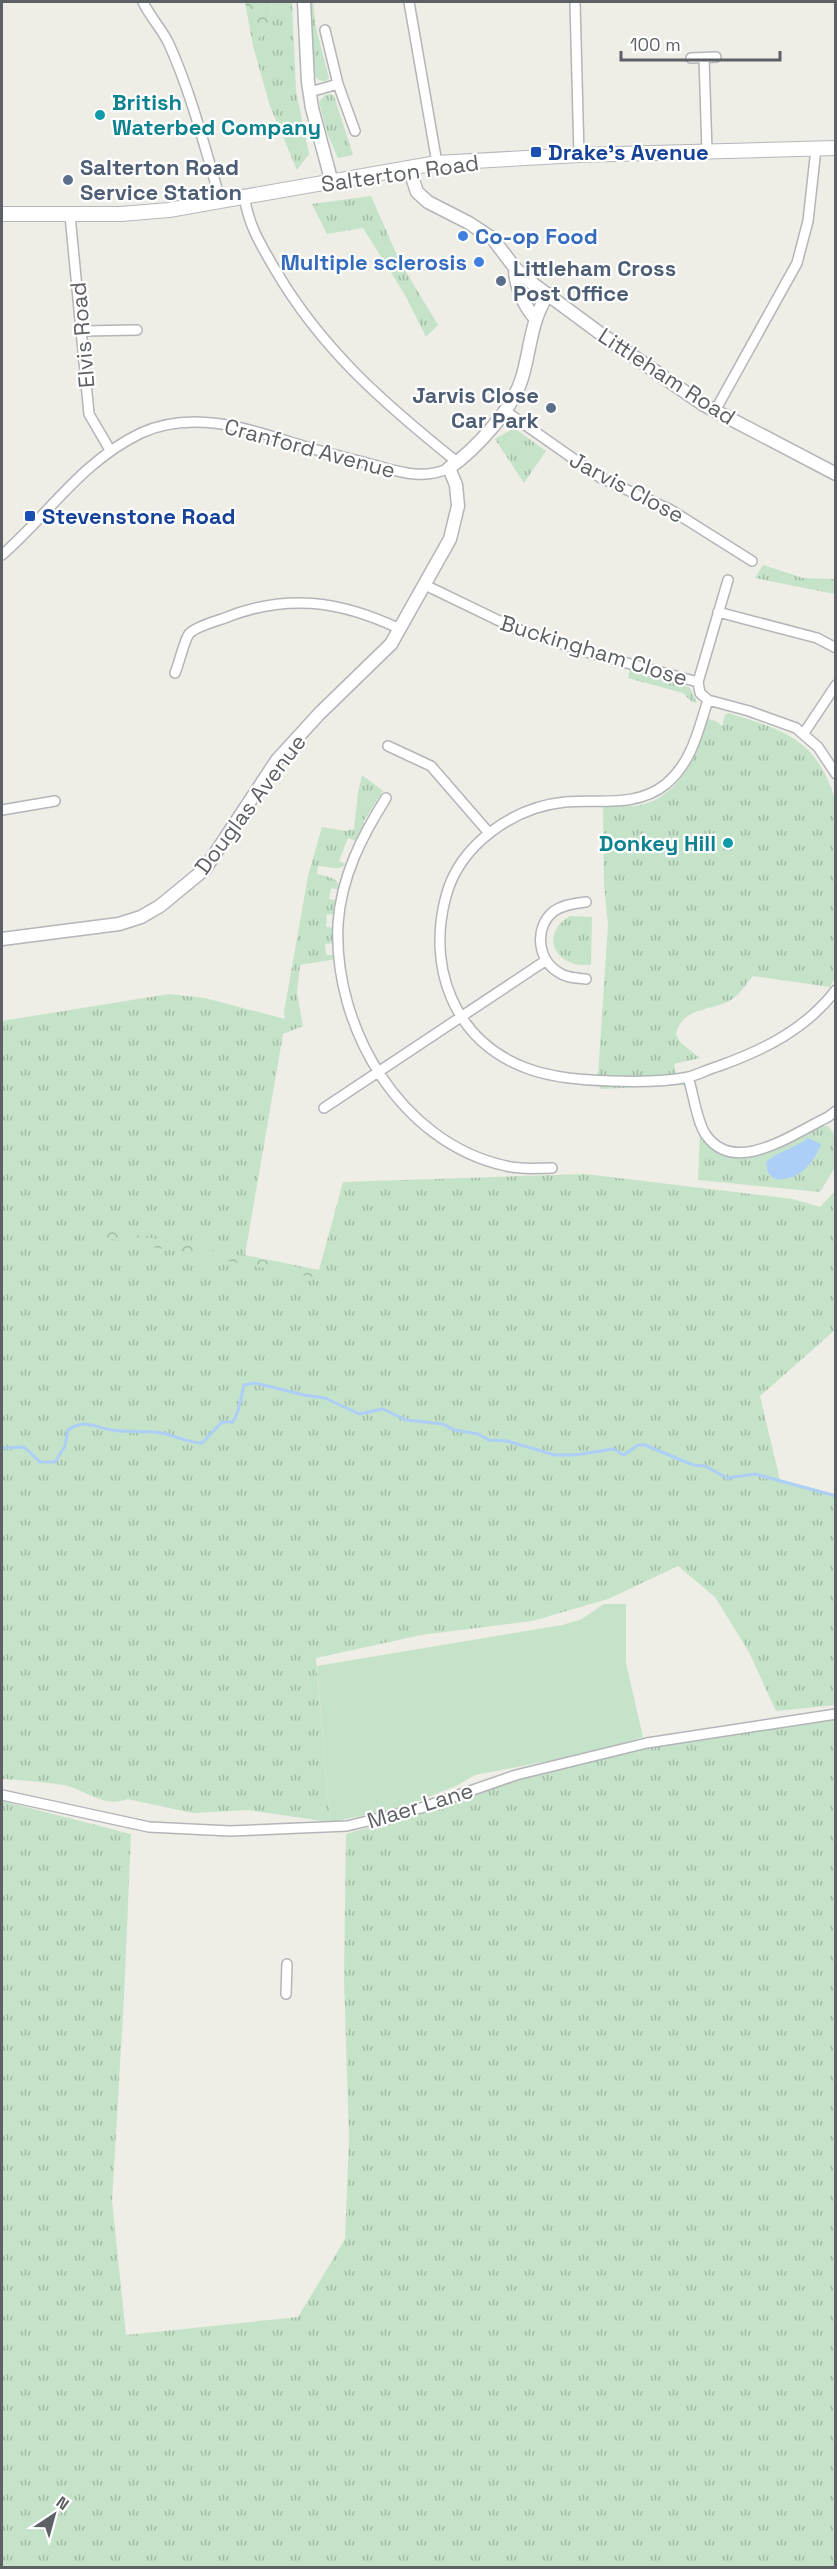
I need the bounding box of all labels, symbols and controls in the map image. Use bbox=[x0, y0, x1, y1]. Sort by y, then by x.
scale bar bbox=[621, 24, 780, 62]
text: 100 m bbox=[630, 33, 681, 56]
place label: British Waterbed Company bbox=[112, 88, 321, 141]
marker: British Waterbed Company bbox=[93, 108, 107, 122]
place label: Drake's Avenue bbox=[548, 138, 709, 166]
marker: Drake's Avenue bbox=[529, 145, 543, 159]
street label: Salterton Road bbox=[319, 148, 481, 198]
place label: Salterton Road Service Station bbox=[80, 153, 242, 206]
marker: Salterton Road Service Station bbox=[61, 173, 75, 187]
place label: Co-op Food bbox=[475, 222, 598, 250]
marker: Co-op Food bbox=[456, 229, 470, 243]
place label: Multiple sclerosis bbox=[280, 248, 467, 276]
place label: Littleham Cross Post Office bbox=[513, 254, 676, 307]
marker: Multiple sclerosis bbox=[472, 255, 486, 269]
marker: Littleham Cross Post Office bbox=[494, 274, 508, 288]
street label: Elvis Road bbox=[63, 281, 101, 389]
street label: Littleham Road bbox=[593, 321, 741, 431]
place label: Jarvis Close Car Park bbox=[412, 381, 540, 434]
marker: Jarvis Close Car Park bbox=[544, 401, 558, 415]
street label: Cranford Avenue bbox=[221, 412, 399, 484]
street label: Jarvis Close bbox=[565, 445, 689, 529]
place label: Stevenstone Road bbox=[42, 502, 236, 530]
marker: Stevenstone Road bbox=[23, 509, 37, 523]
street label: Buckingham Close bbox=[497, 608, 691, 692]
street label: Douglas Avenue bbox=[188, 728, 312, 880]
place label: Donkey Hill bbox=[599, 829, 716, 857]
marker: Donkey Hill bbox=[721, 836, 735, 850]
street label: Maer Lane bbox=[364, 1776, 476, 1834]
north arrow bbox=[24, 2485, 84, 2545]
text: N bbox=[52, 2492, 73, 2515]

